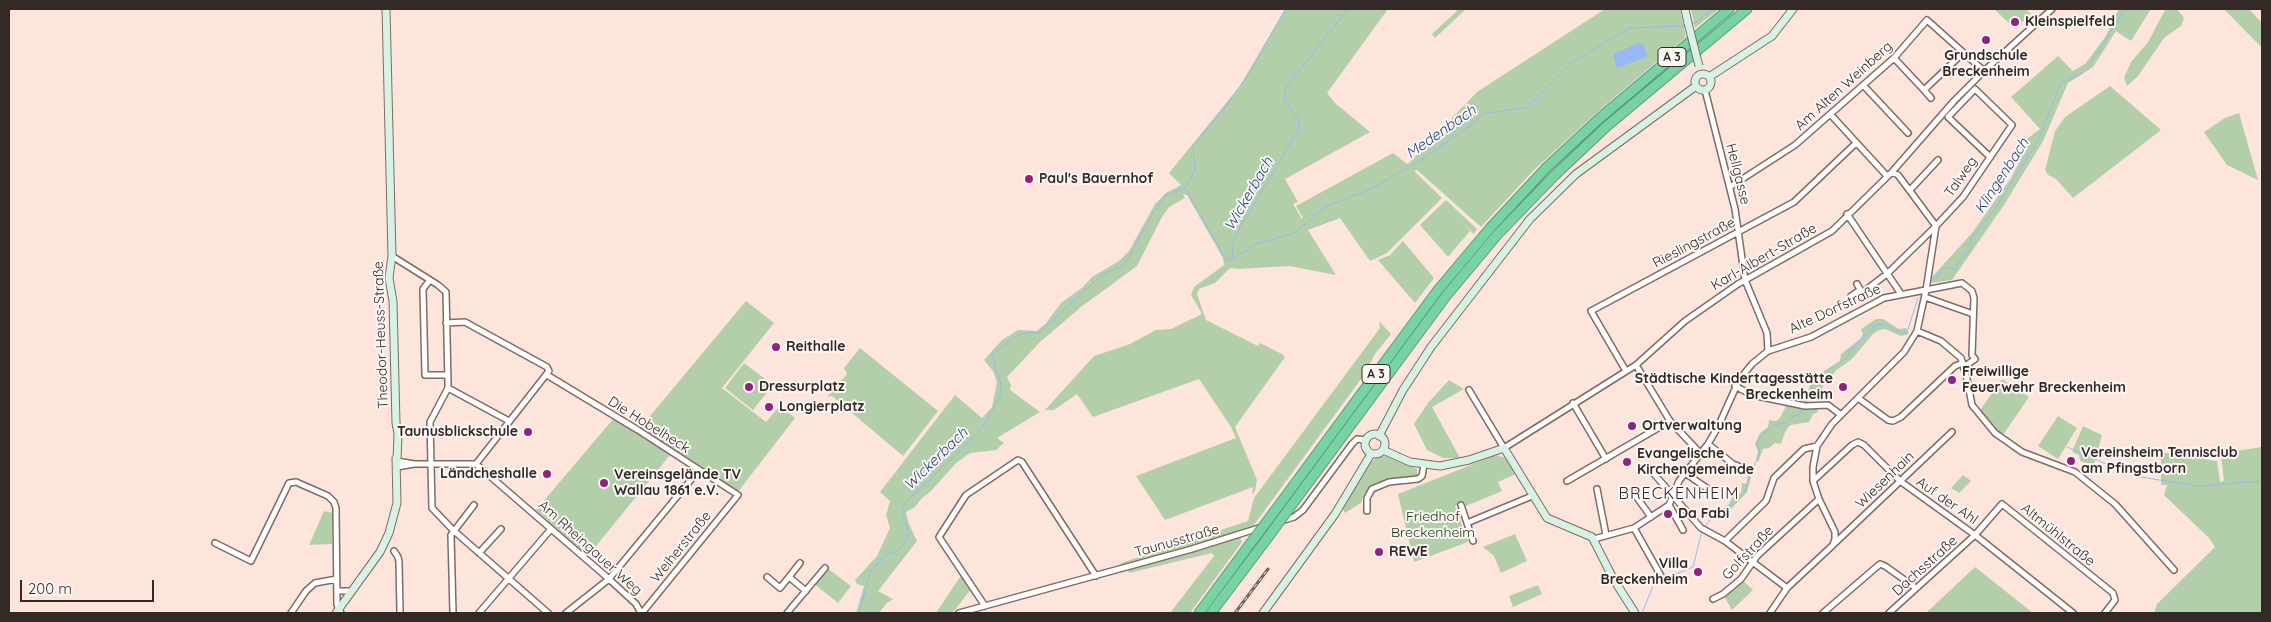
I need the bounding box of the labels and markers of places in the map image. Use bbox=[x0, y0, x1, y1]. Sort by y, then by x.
place label: Kleinspielfeld bbox=[2025, 14, 2115, 30]
marker: Kleinspielfeld bbox=[2009, 16, 2021, 28]
marker: Grundschule Breckenheim bbox=[1980, 34, 1992, 46]
place label: Grundschule Breckenheim bbox=[1942, 48, 2030, 80]
place label: Paul's Bauernhof bbox=[1039, 171, 1153, 187]
marker: Paul's Bauernhof bbox=[1023, 173, 1035, 185]
place label: Reithalle bbox=[786, 339, 846, 355]
marker: Reithalle bbox=[770, 341, 782, 353]
place label: Freiwillige Feuerwehr Breckenheim bbox=[1962, 364, 2126, 397]
place label: Städtische Kindertagesstätte Breckenheim bbox=[1635, 371, 1833, 404]
marker: Freiwillige Feuerwehr Breckenheim bbox=[1946, 374, 1958, 386]
place label: Dressurplatz bbox=[759, 379, 845, 395]
marker: Dressurplatz bbox=[743, 381, 755, 393]
marker: Städtische Kindertagesstätte Breckenheim bbox=[1837, 381, 1849, 393]
place label: Longierplatz bbox=[779, 399, 864, 415]
marker: Longierplatz bbox=[763, 401, 775, 413]
place label: Ortverwaltung bbox=[1642, 418, 1742, 434]
marker: Ortverwaltung bbox=[1626, 420, 1638, 432]
place label: Taunusblickschule bbox=[397, 424, 518, 440]
marker: Taunusblickschule bbox=[522, 426, 534, 438]
place label: Vereinsheim Tennisclub am Pfingstborn bbox=[2081, 445, 2238, 478]
place label: Evangelische Kirchengemeinde bbox=[1637, 446, 1754, 478]
marker: Vereinsheim Tennisclub am Pfingstborn bbox=[2065, 455, 2077, 467]
marker: Evangelische Kirchengemeinde bbox=[1621, 456, 1633, 468]
place label: Ländcheshalle bbox=[440, 466, 537, 482]
place label: Vereinsgelände TV Wallau 1861 e.V. bbox=[614, 467, 741, 500]
marker: Ländcheshalle bbox=[541, 468, 553, 480]
marker: Vereinsgelände TV Wallau 1861 e.V. bbox=[598, 477, 610, 489]
place label: Da Fabi bbox=[1678, 506, 1729, 522]
marker: Da Fabi bbox=[1662, 508, 1674, 520]
place label: REWE bbox=[1389, 544, 1428, 560]
marker: REWE bbox=[1373, 546, 1385, 558]
place label: Villa Breckenheim bbox=[1601, 556, 1688, 588]
marker: Villa Breckenheim bbox=[1692, 566, 1704, 578]

